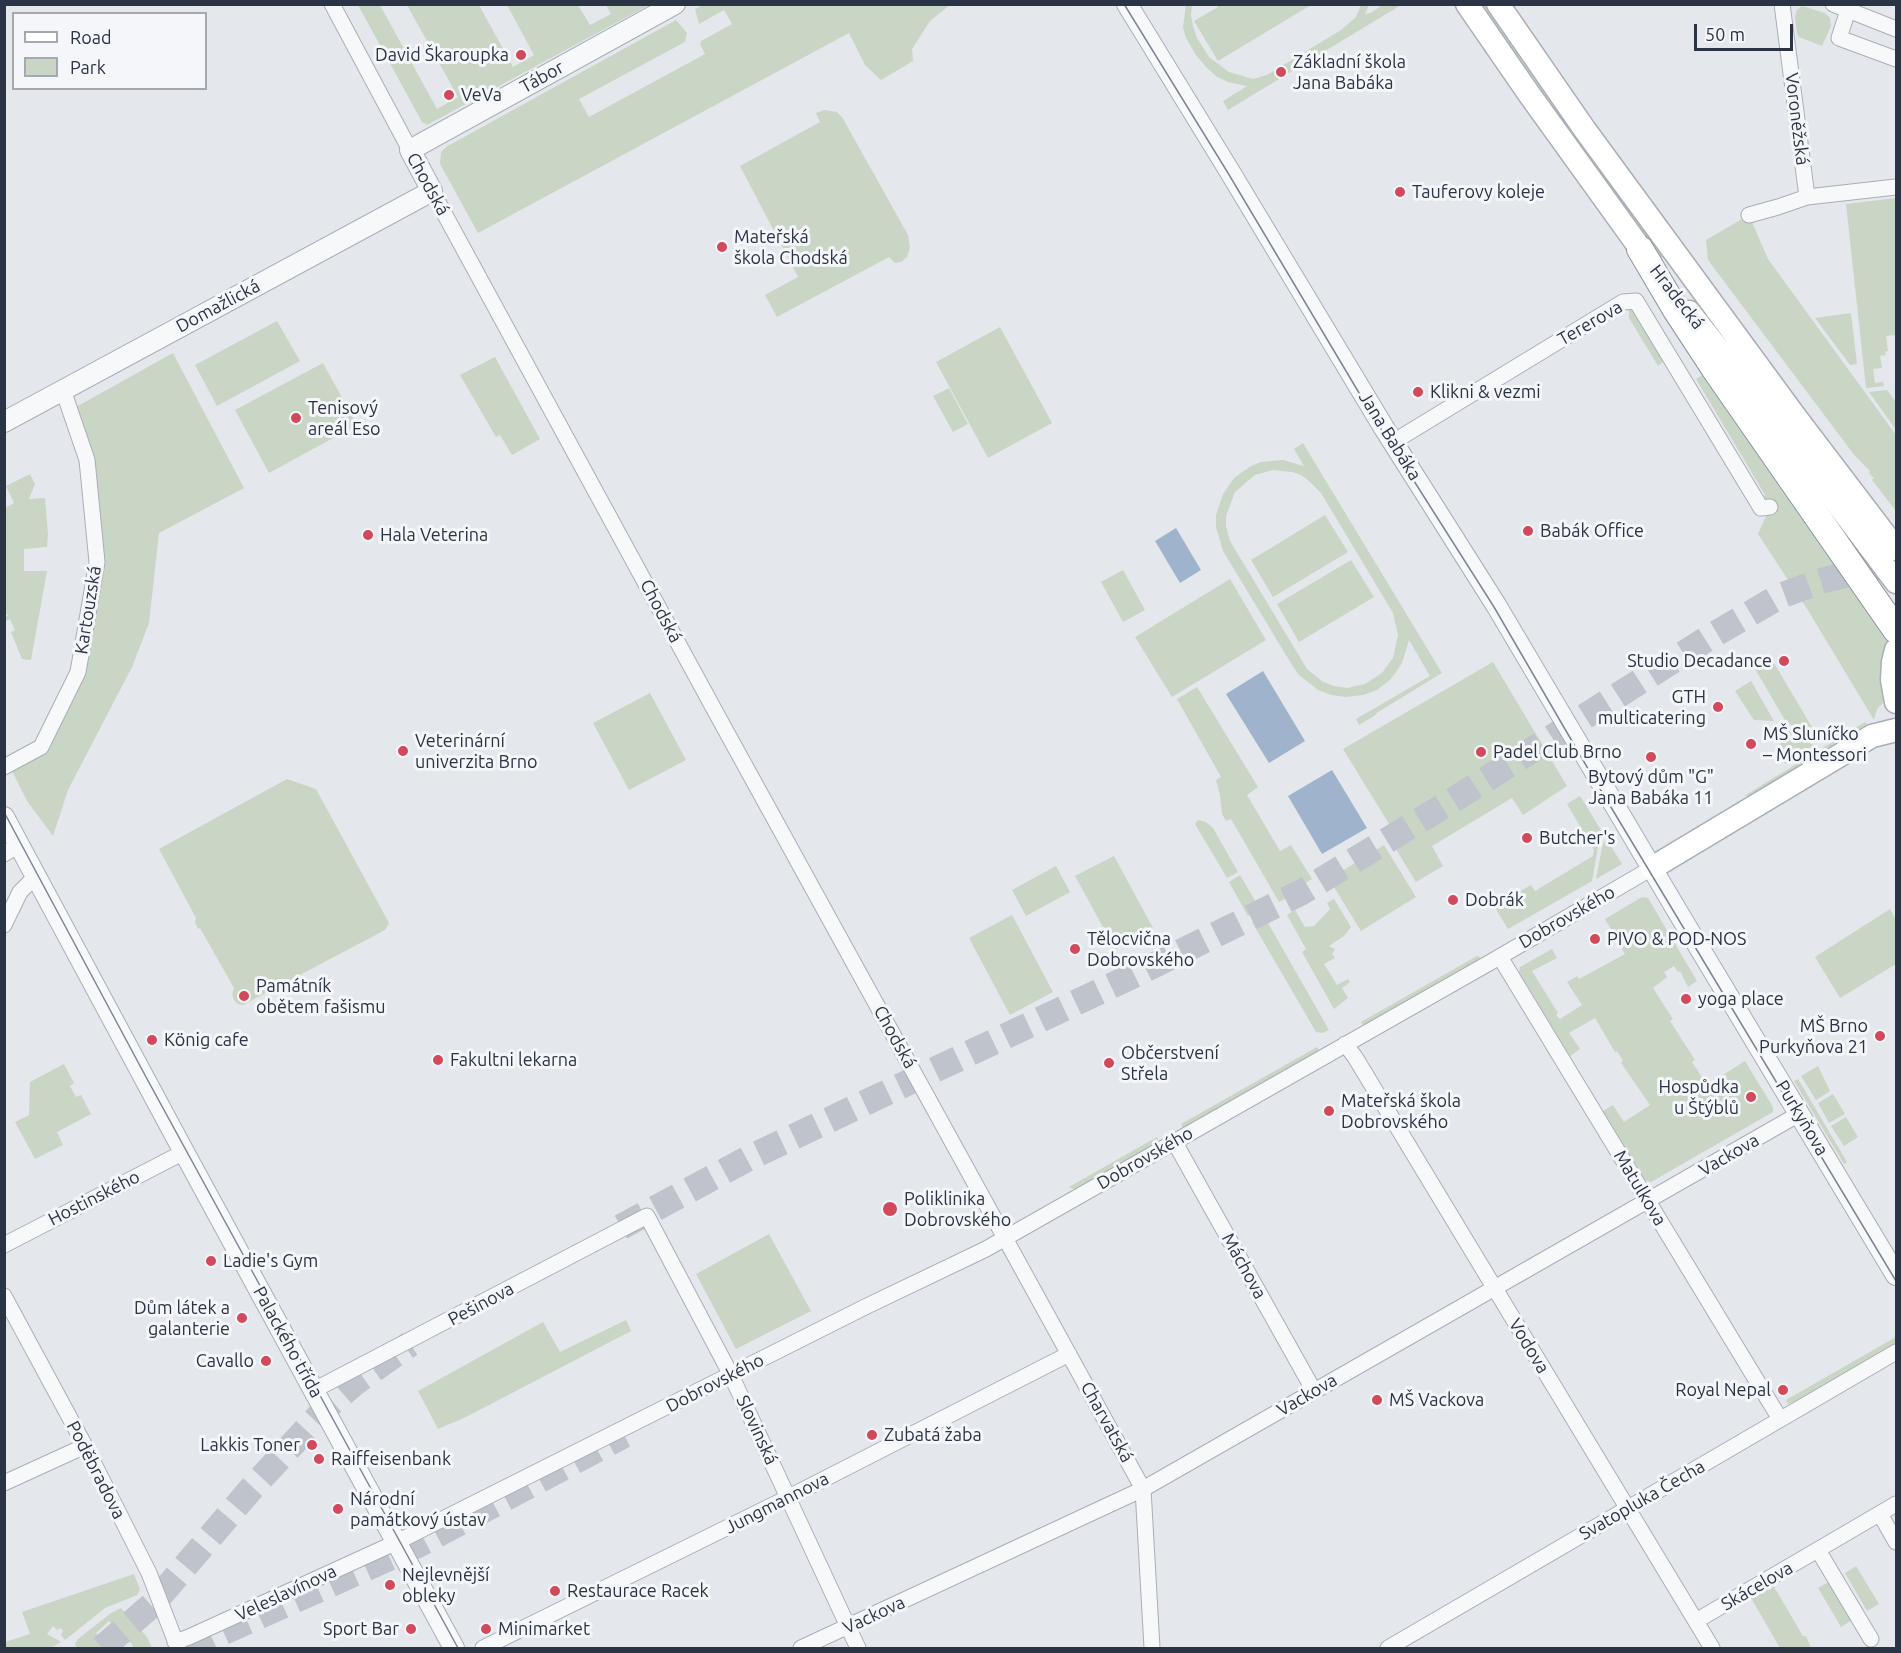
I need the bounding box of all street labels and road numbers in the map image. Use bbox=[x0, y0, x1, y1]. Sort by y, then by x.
street label: Tábor bbox=[516, 56, 568, 98]
street label: Voroněžská bbox=[1781, 71, 1813, 167]
street label: Chodská bbox=[402, 149, 454, 219]
street label: Hradecká bbox=[1645, 261, 1709, 333]
street label: Domažlická bbox=[172, 275, 264, 337]
street label: Tererova bbox=[1554, 296, 1626, 350]
street label: Jana Babáka bbox=[1354, 388, 1426, 484]
street label: Kartouzská bbox=[70, 564, 106, 656]
street label: Chodská bbox=[635, 576, 687, 646]
street label: Dobrovského bbox=[1515, 881, 1619, 953]
street label: Chodská bbox=[869, 1002, 921, 1072]
street label: Purkyňova bbox=[1771, 1076, 1833, 1160]
street label: Dobrovského bbox=[1093, 1122, 1197, 1194]
street label: Vackova bbox=[1695, 1129, 1763, 1181]
street label: Matulkova bbox=[1609, 1146, 1671, 1230]
street label: Hostinského bbox=[45, 1166, 143, 1230]
street label: Máchova bbox=[1217, 1229, 1271, 1303]
street label: Pešinova bbox=[444, 1278, 518, 1330]
street label: Palackého třída bbox=[249, 1283, 327, 1401]
street label: Vodova bbox=[1504, 1315, 1554, 1377]
street label: Dobrovského bbox=[662, 1349, 768, 1417]
street label: Vackova bbox=[1273, 1369, 1341, 1421]
street label: Charvatská bbox=[1076, 1378, 1138, 1466]
street label: Slovinská bbox=[732, 1392, 782, 1468]
street label: Poděbradova bbox=[62, 1417, 130, 1523]
street label: Svatopluka Čecha bbox=[1575, 1455, 1709, 1545]
street label: Jungmannova bbox=[721, 1468, 833, 1538]
street label: Skácelova bbox=[1717, 1557, 1797, 1615]
street label: Veleslavínova bbox=[232, 1560, 340, 1626]
street label: Vackova bbox=[840, 1591, 908, 1639]

